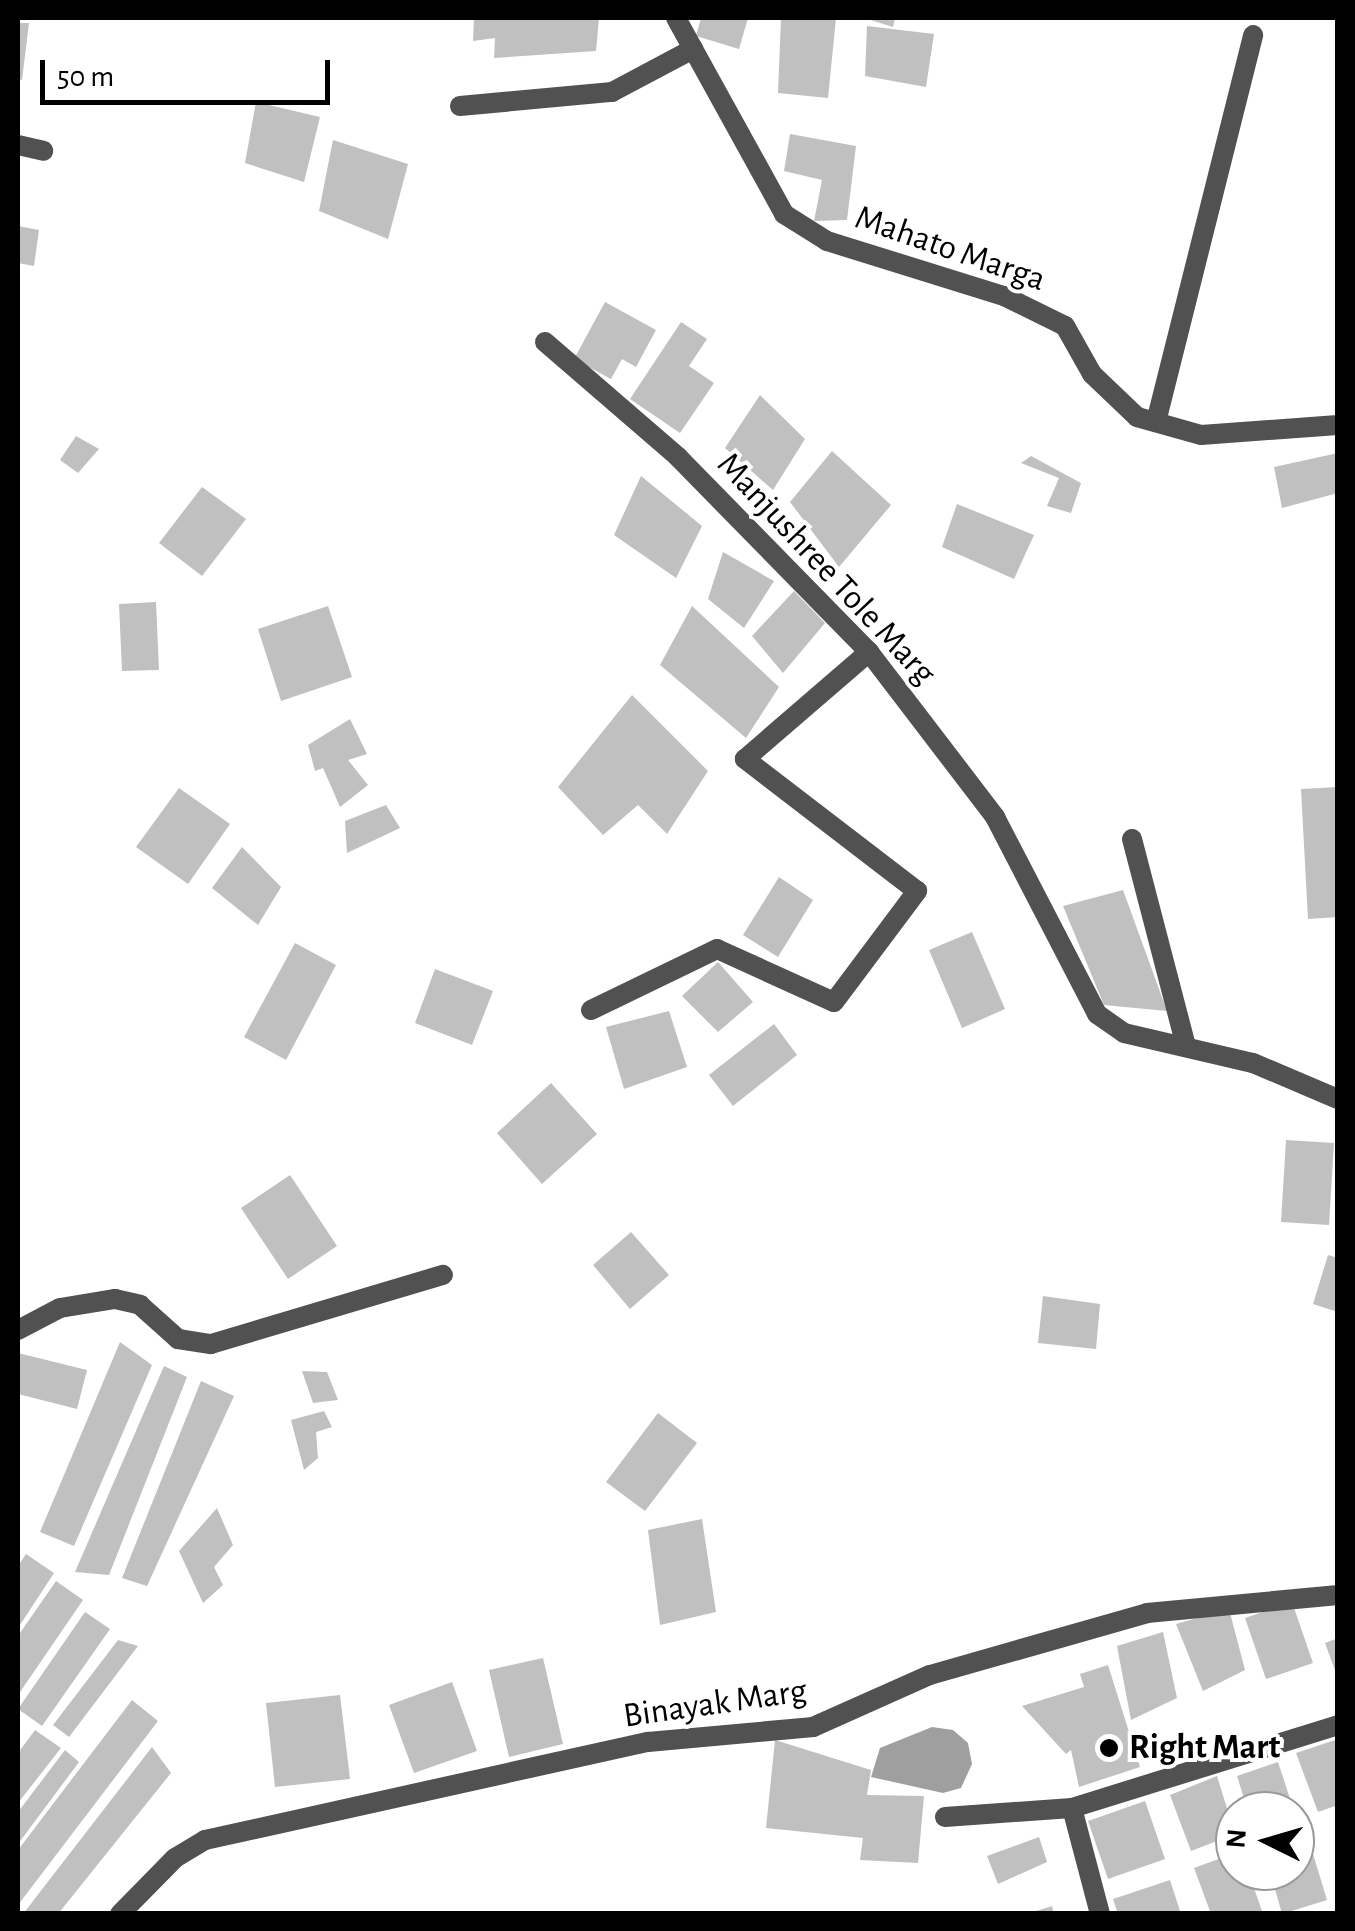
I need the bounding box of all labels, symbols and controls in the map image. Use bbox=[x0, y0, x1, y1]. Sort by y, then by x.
scale bar bbox=[45, 40, 335, 102]
text: 50 m bbox=[57, 62, 114, 92]
street label: Mahato Marga bbox=[849, 197, 1051, 301]
street label: Manjushree Tole Marg bbox=[708, 444, 944, 694]
street label: Binayak Marg bbox=[621, 1670, 809, 1738]
place label: Right Mart bbox=[1129, 1727, 1280, 1769]
marker: Right Mart bbox=[1098, 1737, 1120, 1759]
north arrow bbox=[1215, 1791, 1315, 1891]
text: N bbox=[1222, 1828, 1252, 1849]

